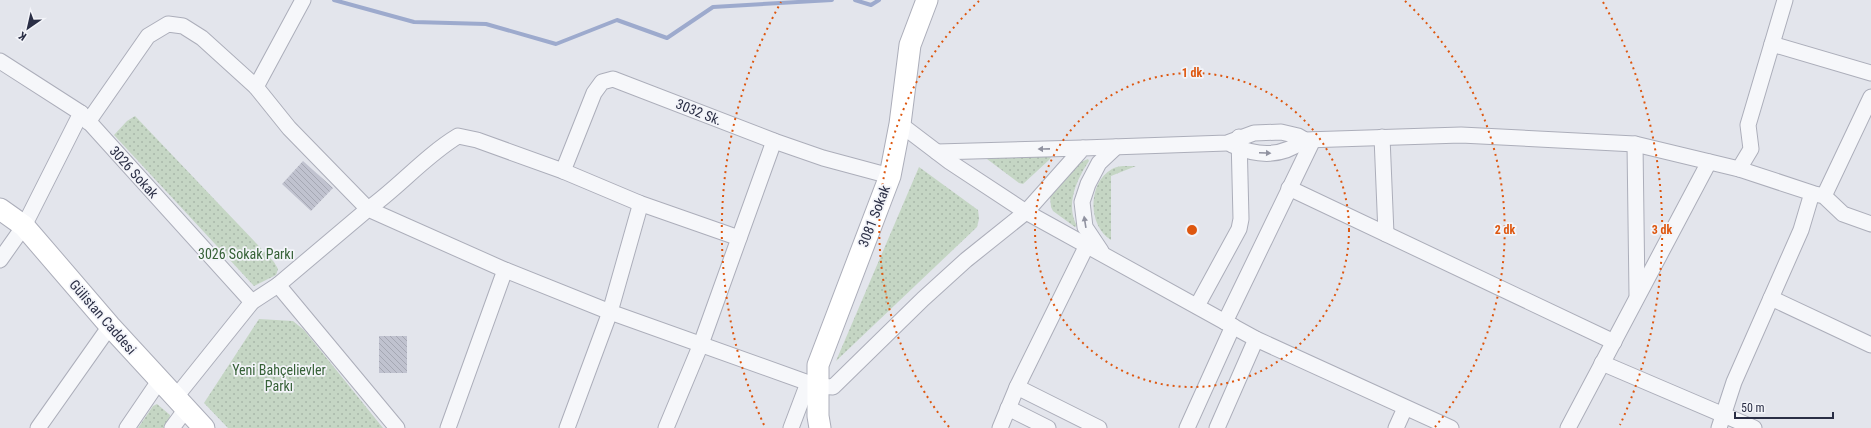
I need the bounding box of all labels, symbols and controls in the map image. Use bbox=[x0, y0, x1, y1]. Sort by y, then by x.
north arrow bbox=[8, 8, 48, 48]
text: K bbox=[16, 28, 29, 43]
text: 1 dk bbox=[1182, 66, 1203, 80]
street label: 3032 Sk. bbox=[674, 96, 724, 128]
street label: 3026 Sokak bbox=[106, 143, 162, 202]
one-way arrow bbox=[1038, 146, 1050, 153]
one-way arrow bbox=[1259, 149, 1271, 156]
street label: 3081 Sokak bbox=[855, 182, 893, 249]
one-way arrow bbox=[1082, 216, 1088, 228]
centre of rings bbox=[1185, 223, 1199, 237]
text: 2 dk bbox=[1495, 223, 1516, 237]
text: 3 dk bbox=[1652, 223, 1673, 237]
park label: 3026 Sokak Parkı bbox=[198, 246, 294, 262]
street label: Gülistan Caddesi bbox=[66, 277, 140, 357]
park label: Yeni Bahçelievler Parkı bbox=[232, 362, 326, 394]
scale bar bbox=[1735, 394, 1833, 420]
text: 50 m bbox=[1741, 401, 1765, 415]

